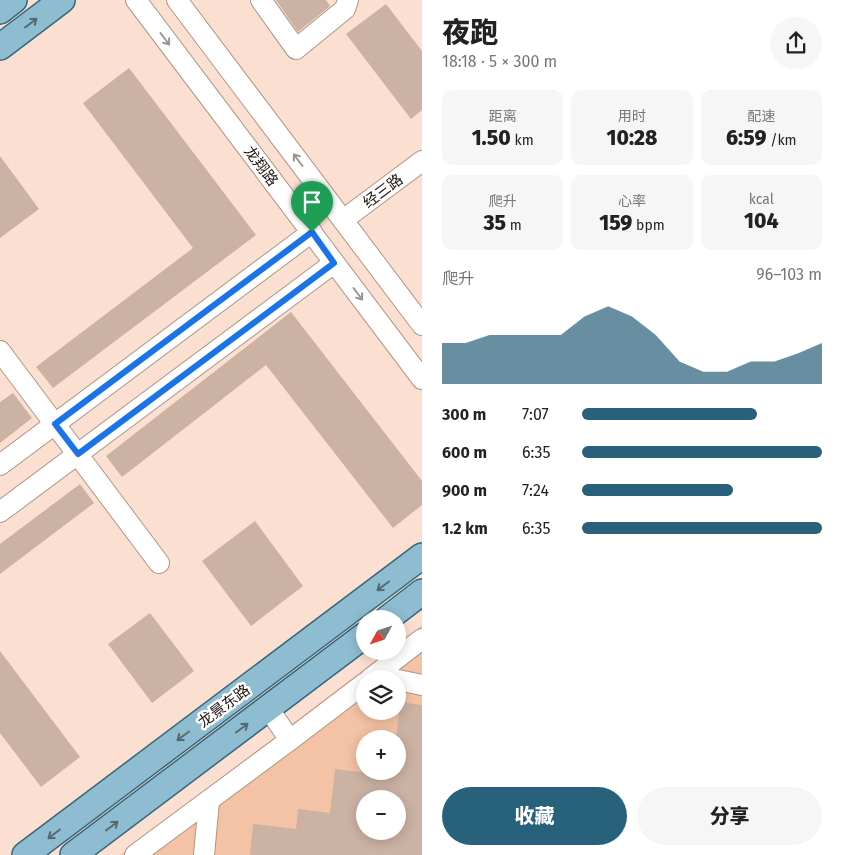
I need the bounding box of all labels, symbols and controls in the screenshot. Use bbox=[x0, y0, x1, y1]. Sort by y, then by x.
text: 夜跑 bbox=[442, 16, 498, 49]
button: share bbox=[770, 17, 822, 69]
one-way arrow bbox=[24, 18, 37, 29]
one-way arrow bbox=[160, 32, 171, 45]
text: 18:18 · 5 × 300 m bbox=[442, 52, 557, 71]
text: 距离 bbox=[489, 108, 517, 125]
text: 用时 bbox=[618, 108, 646, 125]
text: 配速 bbox=[747, 108, 775, 125]
text: 1.50 bbox=[472, 125, 511, 151]
text: 10:28 bbox=[607, 125, 657, 151]
text: 6:59 bbox=[726, 125, 766, 151]
text: km bbox=[511, 132, 534, 149]
text: /km bbox=[766, 132, 797, 149]
street label: 龙翔路 bbox=[240, 143, 282, 189]
one-way arrow bbox=[293, 153, 303, 167]
street label: 经三路 bbox=[360, 170, 406, 212]
pin bbox=[291, 181, 333, 232]
icon: arrive bbox=[298, 188, 326, 216]
text: kcal bbox=[749, 191, 774, 208]
text: 爬升 bbox=[489, 193, 517, 210]
text: 心率 bbox=[618, 193, 646, 210]
text: 104 bbox=[744, 208, 779, 234]
text: 35 bbox=[484, 210, 506, 236]
text: 159 bbox=[599, 210, 632, 236]
text: m bbox=[506, 217, 522, 234]
text: bpm bbox=[632, 217, 665, 234]
text: 96–103 m bbox=[756, 265, 822, 284]
text: 爬升 bbox=[442, 269, 474, 288]
one-way arrow bbox=[353, 287, 363, 301]
text: 300 m bbox=[442, 405, 486, 424]
text: 7:07 bbox=[522, 405, 549, 424]
text: 600 m bbox=[442, 443, 487, 462]
text: 6:35 bbox=[522, 443, 551, 462]
text: 900 m bbox=[442, 481, 487, 500]
text: 7:24 bbox=[522, 481, 549, 500]
text: 1.2 km bbox=[442, 519, 488, 538]
text: 6:35 bbox=[522, 519, 551, 538]
one-way arrow bbox=[377, 580, 390, 591]
north arrow bbox=[356, 610, 406, 660]
map controls bbox=[356, 610, 406, 840]
button: layers bbox=[356, 670, 406, 720]
street label: 龙景东路 bbox=[195, 681, 253, 731]
one-way arrow bbox=[235, 723, 249, 733]
button: + bbox=[356, 730, 406, 780]
one-way arrow bbox=[176, 731, 190, 741]
button: 收藏 bbox=[442, 787, 627, 845]
button: 分享 bbox=[637, 787, 822, 845]
button: − bbox=[356, 790, 406, 840]
one-way arrow bbox=[105, 820, 118, 831]
one-way arrow bbox=[47, 829, 61, 839]

